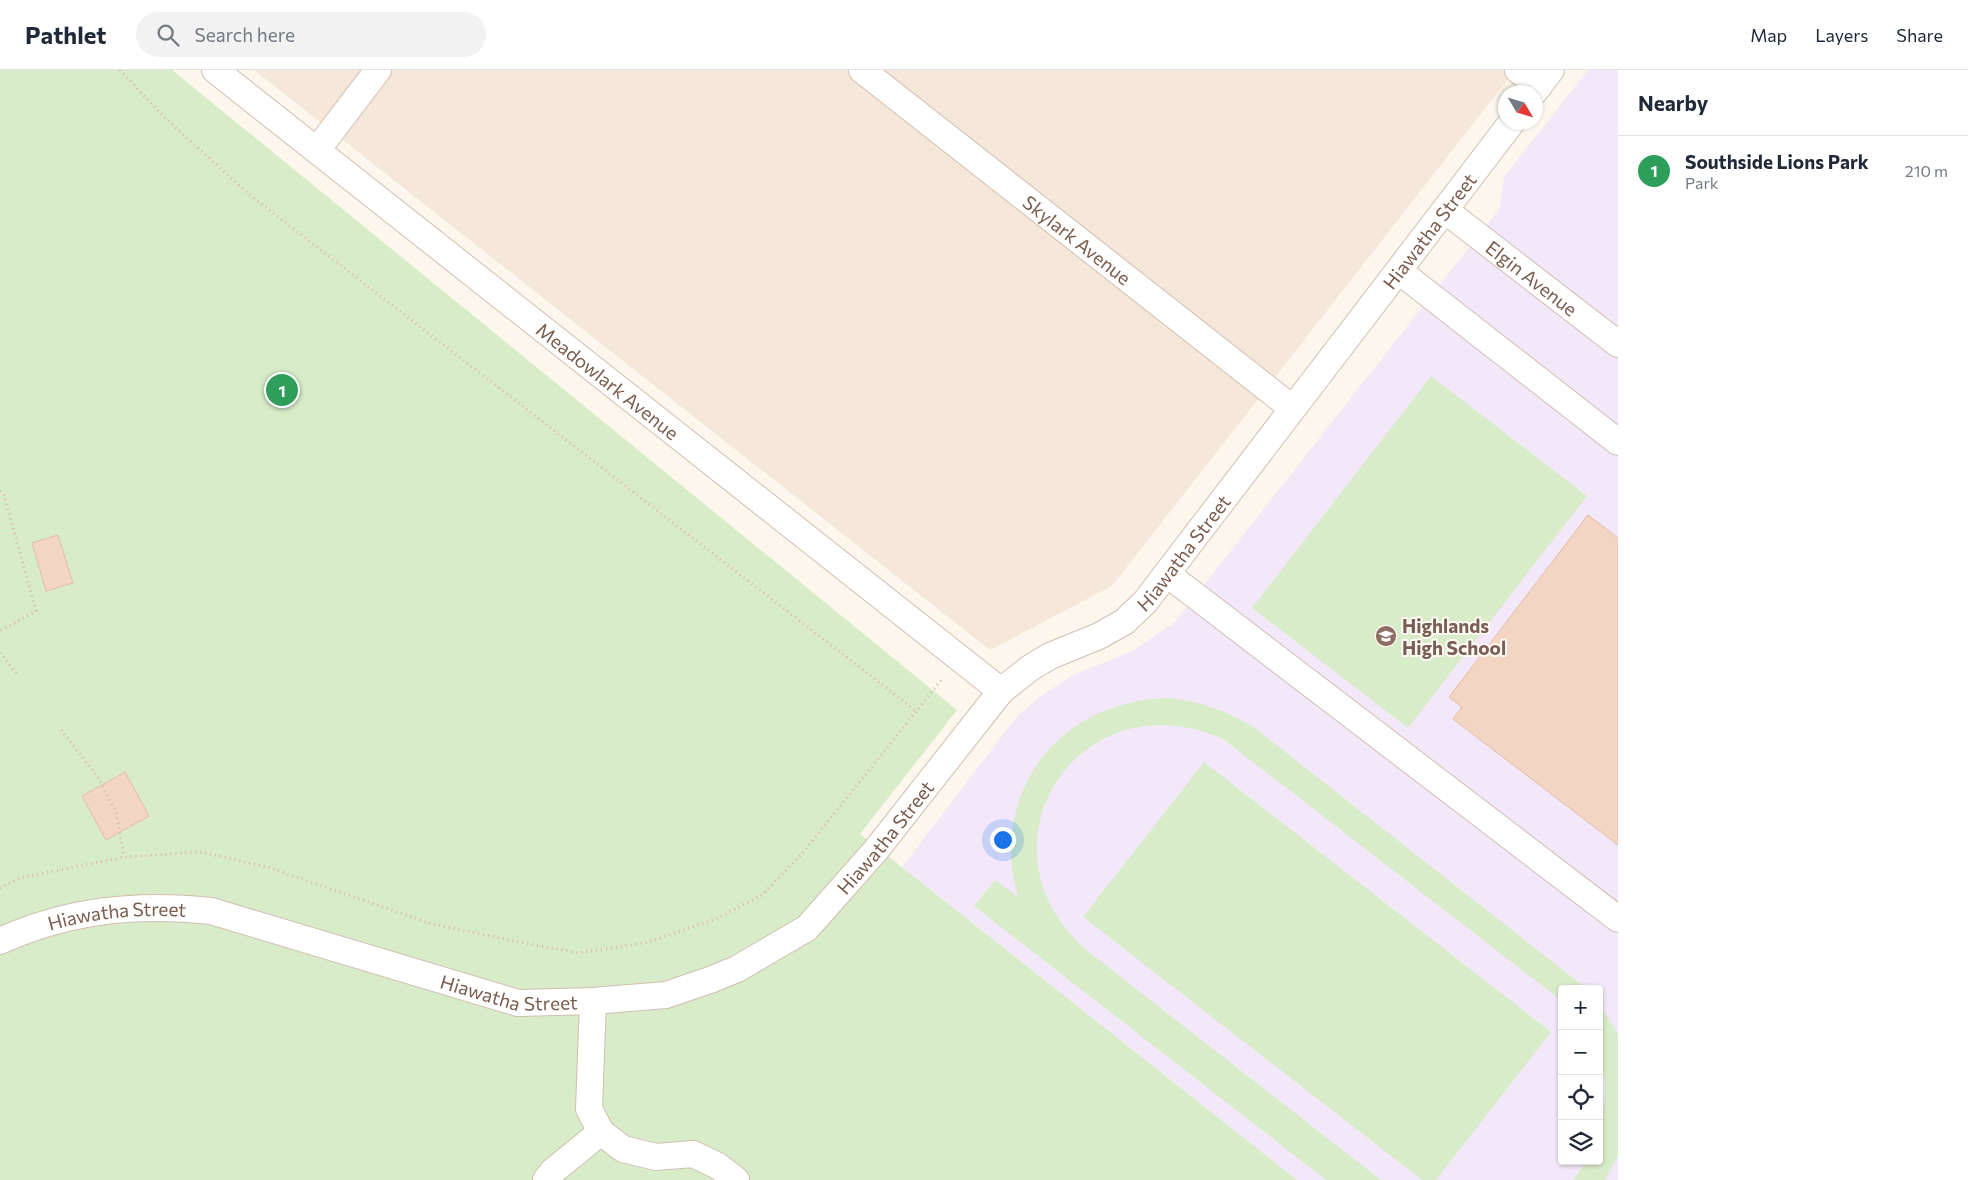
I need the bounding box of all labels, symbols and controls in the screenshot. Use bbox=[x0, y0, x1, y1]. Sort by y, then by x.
search box bbox=[136, 12, 486, 57]
text: Pathlet bbox=[25, 20, 106, 49]
icon: search bbox=[154, 21, 182, 49]
text: Search here bbox=[194, 23, 295, 46]
text: Map bbox=[1750, 24, 1787, 46]
text: Layers bbox=[1815, 24, 1868, 46]
text: Share bbox=[1896, 24, 1943, 46]
north arrow bbox=[1498, 85, 1543, 130]
text: Nearby bbox=[1638, 90, 1708, 115]
text: Southside Lions Park bbox=[1685, 150, 1869, 173]
text: 1 bbox=[1650, 161, 1658, 180]
text: 210 m bbox=[1905, 161, 1948, 180]
street label: Hiawatha Street bbox=[1377, 168, 1481, 293]
text: Park bbox=[1685, 173, 1718, 192]
street label: Skylark Avenue bbox=[1019, 190, 1136, 289]
street label: Elgin Avenue bbox=[1482, 235, 1582, 320]
street label: Meadowlark Avenue bbox=[532, 317, 684, 444]
pin: 1 bbox=[266, 371, 298, 409]
street label: Hiawatha Street bbox=[1132, 490, 1235, 616]
place label: Highlands High School bbox=[1402, 614, 1506, 659]
school or university icon: Highlands High School bbox=[1374, 624, 1398, 648]
street label: Hiawatha Street bbox=[831, 776, 938, 898]
your location bbox=[990, 827, 1016, 853]
street label: Hiawatha Street bbox=[45, 896, 187, 934]
street label: Hiawatha Street bbox=[438, 969, 578, 1015]
map controls bbox=[1558, 985, 1603, 1165]
button: + bbox=[1558, 985, 1603, 1030]
button: − bbox=[1558, 1030, 1603, 1075]
button: locate bbox=[1558, 1075, 1603, 1120]
button: layers bbox=[1558, 1120, 1603, 1165]

